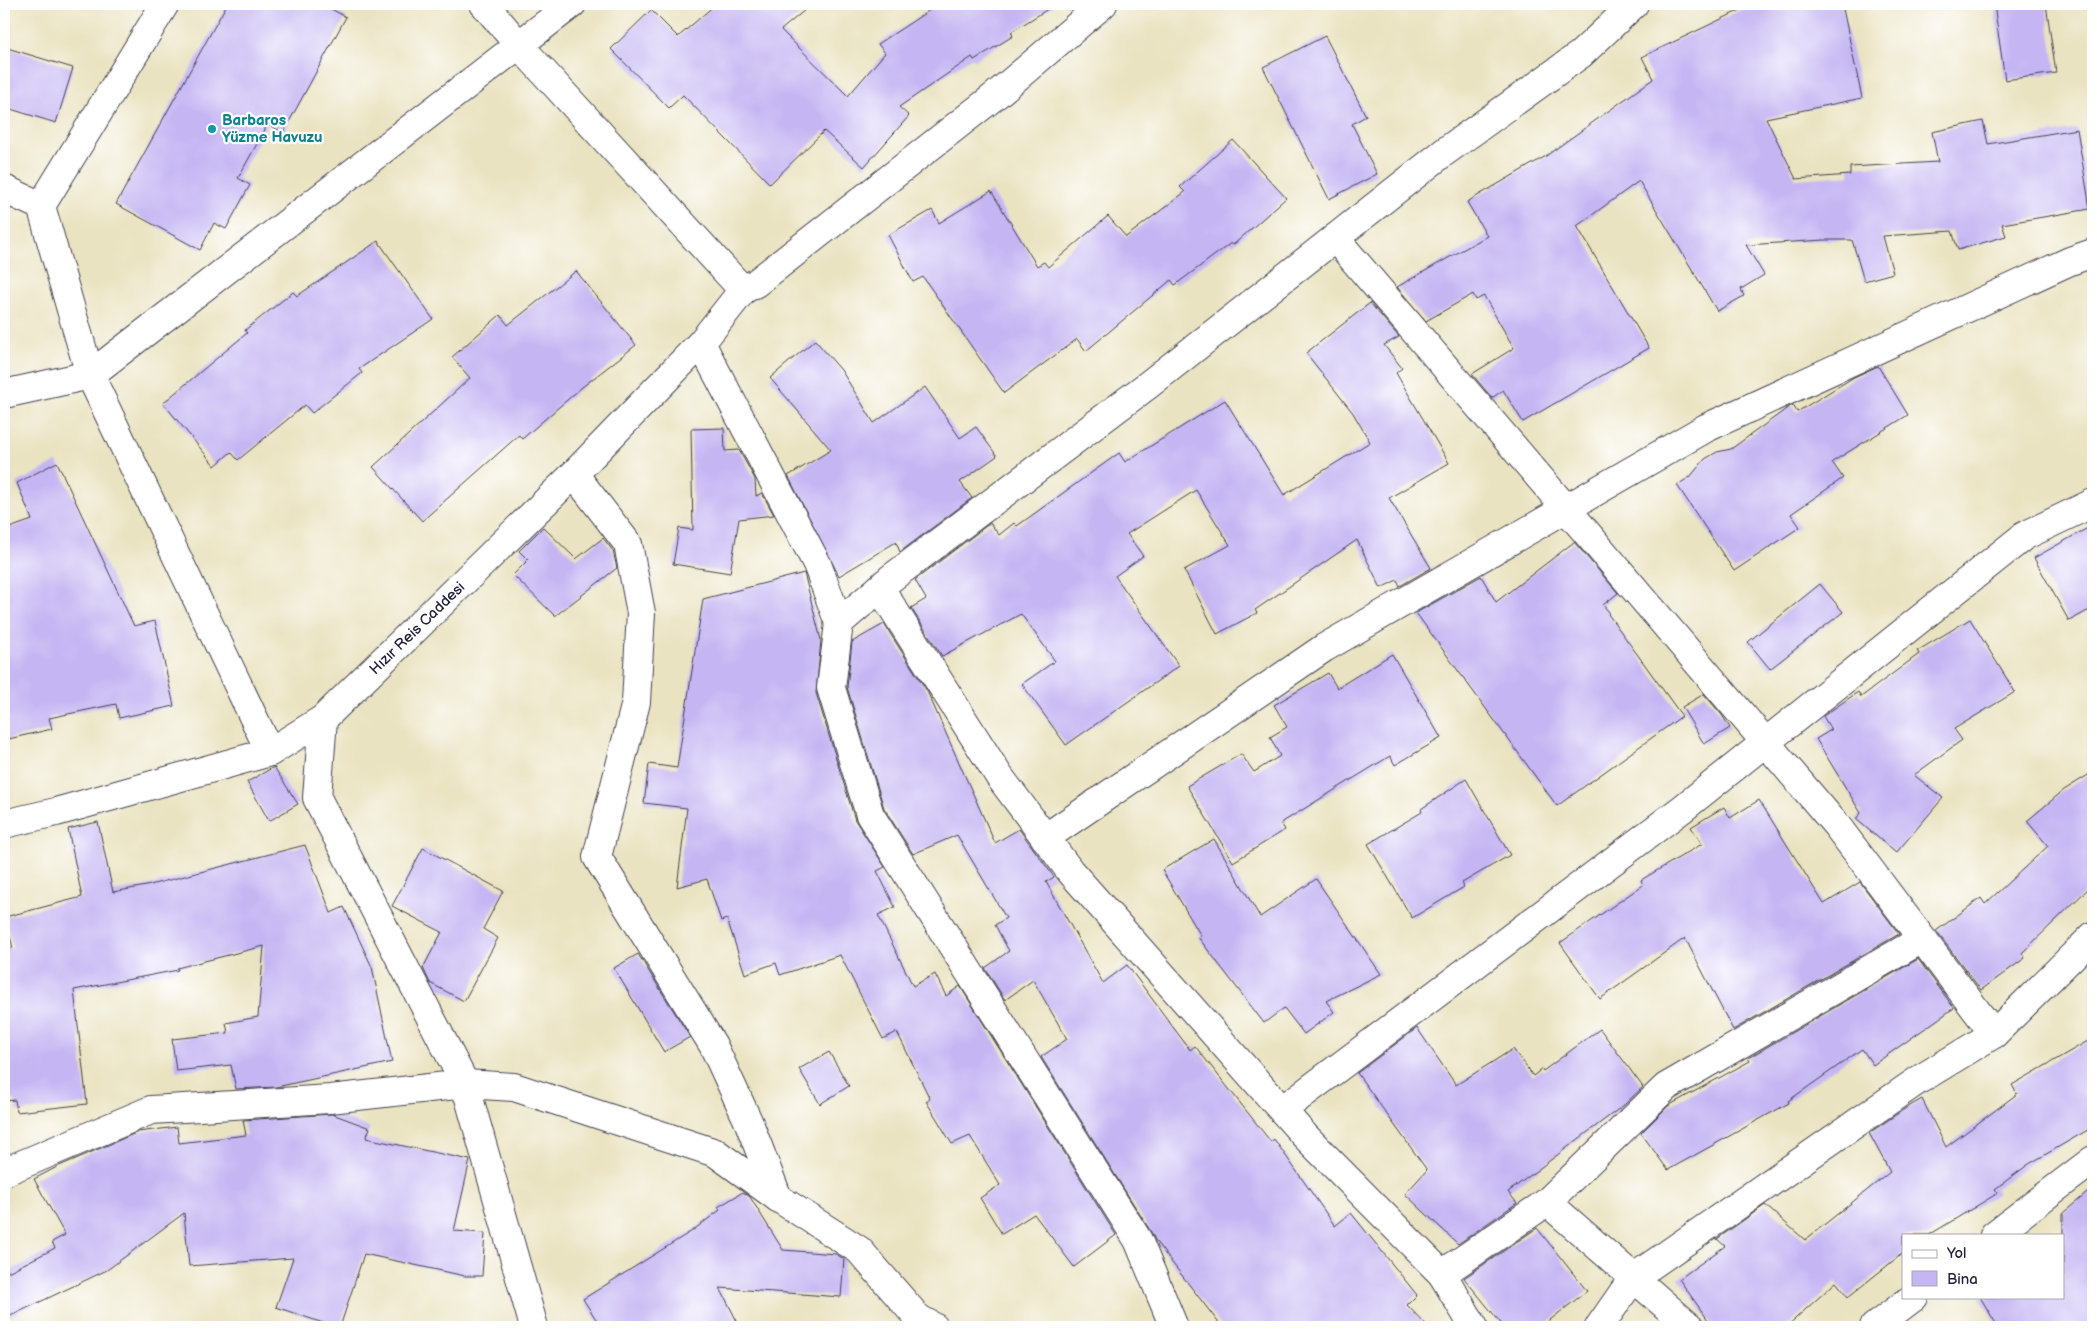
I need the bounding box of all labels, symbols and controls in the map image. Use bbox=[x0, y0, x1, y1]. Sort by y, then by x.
place label: Barbaros Yüzme Havuzu bbox=[222, 111, 322, 147]
marker: Barbaros Yüzme Havuzu bbox=[206, 123, 218, 135]
street label: Hızır Reis Caddesi bbox=[366, 578, 469, 679]
legend bbox=[1902, 1234, 2064, 1298]
text: Yol bbox=[1946, 1244, 1966, 1263]
text: Bina bbox=[1947, 1270, 1978, 1289]

